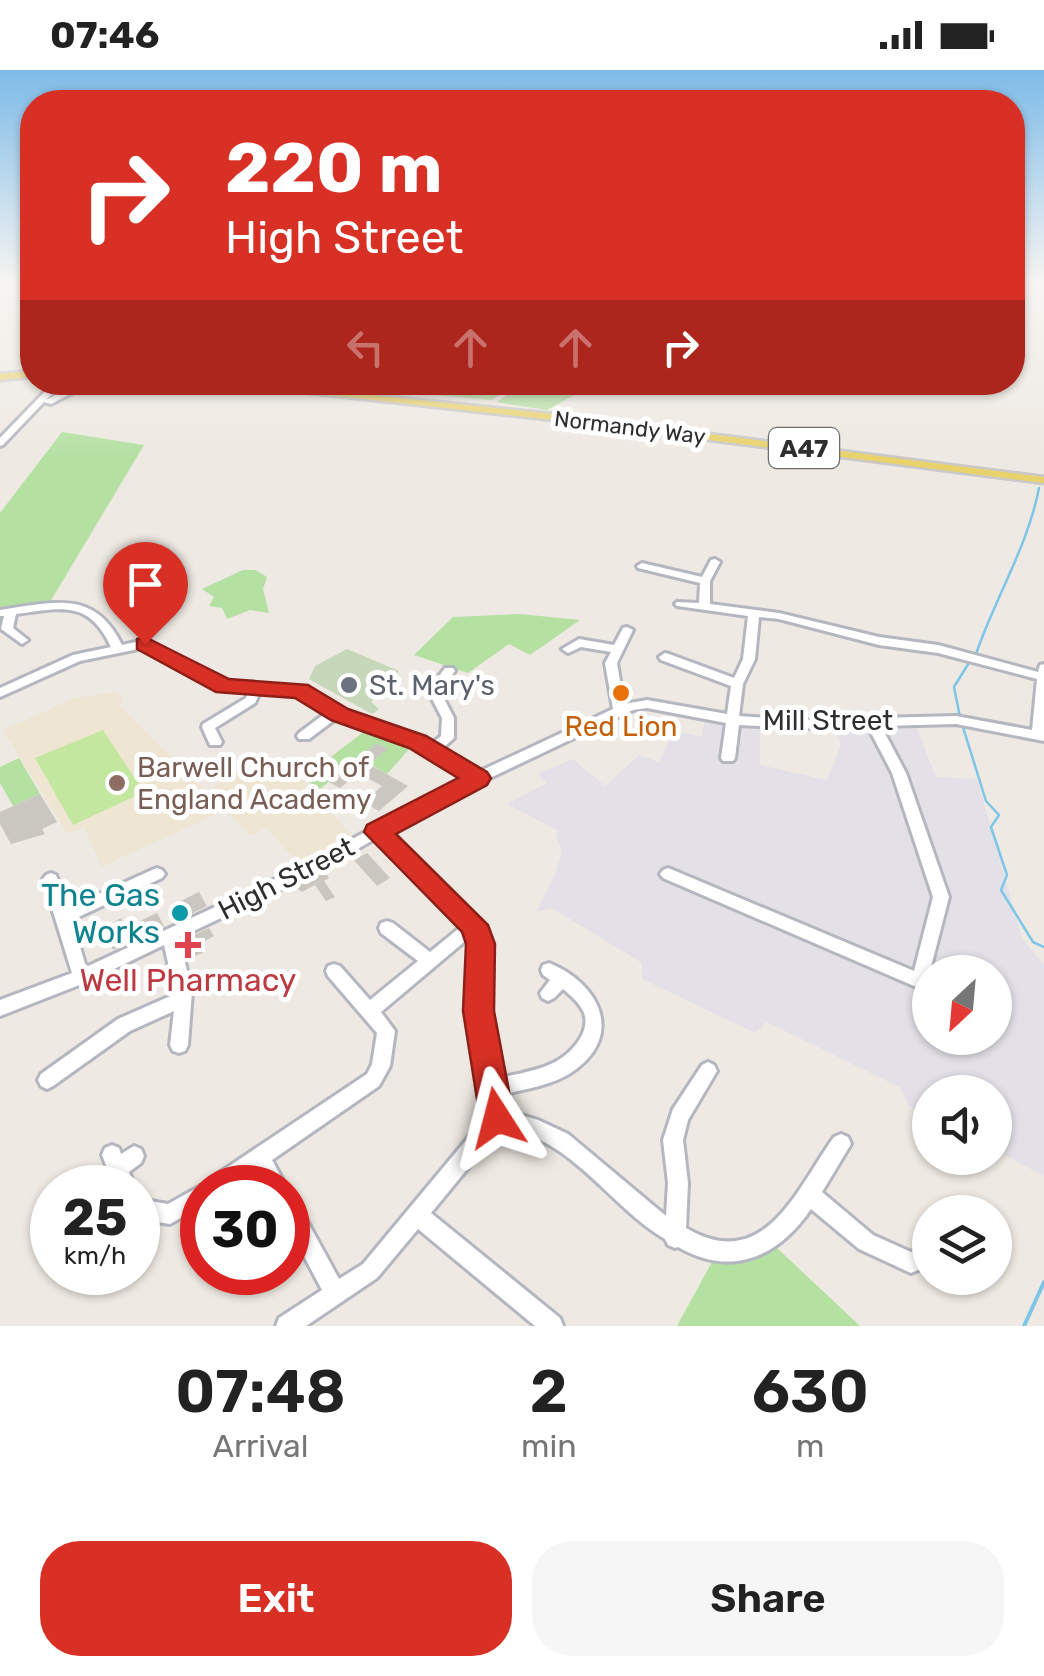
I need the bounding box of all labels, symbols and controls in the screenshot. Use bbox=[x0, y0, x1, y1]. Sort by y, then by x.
text: 07:46 bbox=[50, 12, 159, 58]
text: 220 m bbox=[225, 127, 443, 210]
icon: right bbox=[60, 130, 190, 260]
text: High Street bbox=[225, 211, 463, 264]
icon: left bbox=[338, 320, 393, 375]
icon: ahead bbox=[443, 320, 498, 375]
icon: ahead bbox=[548, 320, 603, 375]
icon: right bbox=[653, 320, 708, 375]
street label: Normandy Way bbox=[553, 405, 707, 450]
road number: A47 bbox=[769, 428, 839, 468]
pin bbox=[103, 542, 188, 645]
icon: arrive bbox=[118, 557, 173, 612]
place label: St. Mary's bbox=[369, 669, 495, 702]
marker: St. Mary's bbox=[338, 674, 360, 696]
marker: Red Lion bbox=[610, 682, 632, 704]
street label: Mill Street bbox=[763, 704, 893, 737]
place label: Red Lion bbox=[565, 710, 677, 743]
place label: Barwell Church of England Academy bbox=[137, 751, 371, 816]
marker: Barwell Church of England Academy bbox=[106, 772, 128, 794]
street label: High Street bbox=[213, 830, 360, 927]
place label: The Gas Works bbox=[41, 876, 160, 951]
marker: The Gas Works bbox=[169, 902, 191, 924]
marker: Well Pharmacy bbox=[177, 934, 199, 956]
north arrow bbox=[912, 955, 1012, 1055]
map controls bbox=[912, 955, 1012, 1295]
place label: Well Pharmacy bbox=[79, 961, 297, 999]
position arrow bbox=[445, 1066, 549, 1170]
button: sound bbox=[912, 1075, 1012, 1175]
speed limit sign: 30 bbox=[180, 1165, 310, 1295]
text: 25 bbox=[63, 1188, 127, 1248]
button: layers bbox=[912, 1195, 1012, 1295]
text: km/h bbox=[64, 1241, 126, 1270]
text: 07:48 bbox=[175, 1356, 346, 1427]
text: 2 bbox=[530, 1356, 568, 1427]
text: 630 bbox=[752, 1356, 869, 1427]
text: Arrival bbox=[212, 1427, 309, 1465]
text: min bbox=[521, 1427, 577, 1465]
text: m bbox=[796, 1427, 825, 1465]
button: Exit bbox=[40, 1541, 512, 1656]
button: Share bbox=[532, 1541, 1004, 1656]

